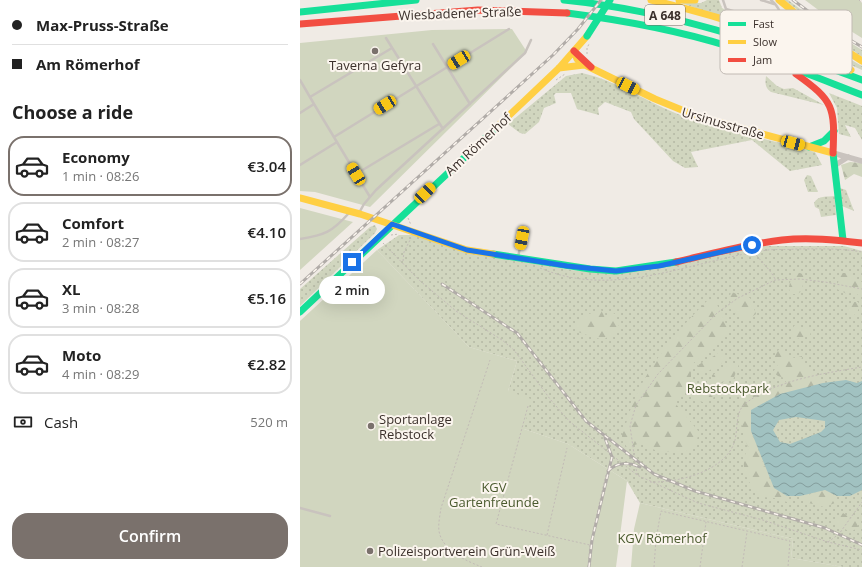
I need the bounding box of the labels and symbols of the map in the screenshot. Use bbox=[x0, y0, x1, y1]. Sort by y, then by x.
street label: Wiesbadener Straße bbox=[398, 2, 522, 24]
road number: A 648 bbox=[645, 5, 685, 25]
legend bbox=[720, 10, 852, 74]
text: Fast bbox=[753, 16, 774, 31]
text: Slow bbox=[753, 34, 777, 49]
marker: Taverna Gefyra bbox=[370, 46, 380, 56]
car bbox=[446, 49, 472, 71]
text: Jam bbox=[752, 52, 772, 67]
place label: Taverna Gefyra bbox=[329, 56, 421, 74]
car bbox=[615, 75, 641, 97]
car bbox=[372, 94, 398, 116]
street label: Ursinusstraße bbox=[680, 103, 766, 143]
street label: Am Römerhof bbox=[441, 108, 515, 179]
car bbox=[780, 134, 806, 152]
car bbox=[345, 161, 367, 187]
car bbox=[412, 180, 438, 206]
car bbox=[514, 225, 530, 251]
route start bbox=[743, 236, 761, 254]
route end bbox=[343, 253, 361, 271]
callout: 2 min bbox=[319, 276, 385, 304]
park label: Rebstockpark bbox=[687, 379, 769, 397]
place label: Sportanlage Rebstock bbox=[379, 410, 452, 443]
marker: Sportanlage Rebstock bbox=[366, 421, 376, 431]
park label: KGV Gartenfreunde bbox=[449, 478, 539, 511]
park label: KGV Römerhof bbox=[617, 529, 707, 547]
place label: Polizeisportverein Grün-Weiß bbox=[378, 542, 555, 560]
marker: Polizeisportverein Grün-Weiß bbox=[365, 546, 375, 556]

